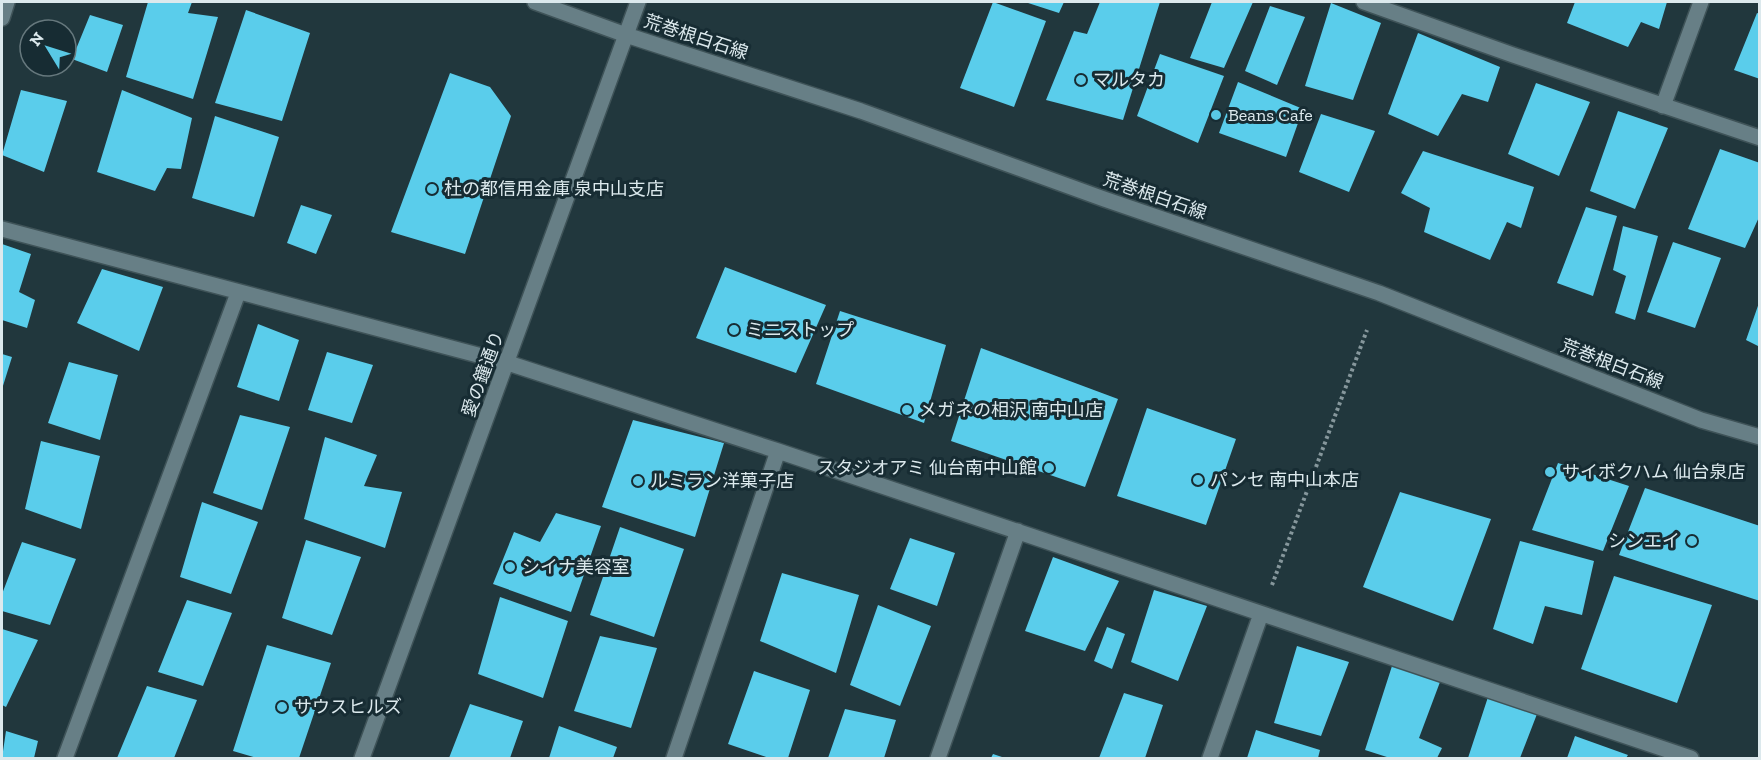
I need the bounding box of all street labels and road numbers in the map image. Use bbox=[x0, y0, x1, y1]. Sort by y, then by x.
street label: 荒巻根白石線 bbox=[641, 10, 751, 64]
street label: 荒巻根白石線 bbox=[1100, 168, 1210, 224]
street label: 愛の鐘通り bbox=[457, 328, 509, 420]
street label: 荒巻根白石線 bbox=[1558, 334, 1666, 394]

